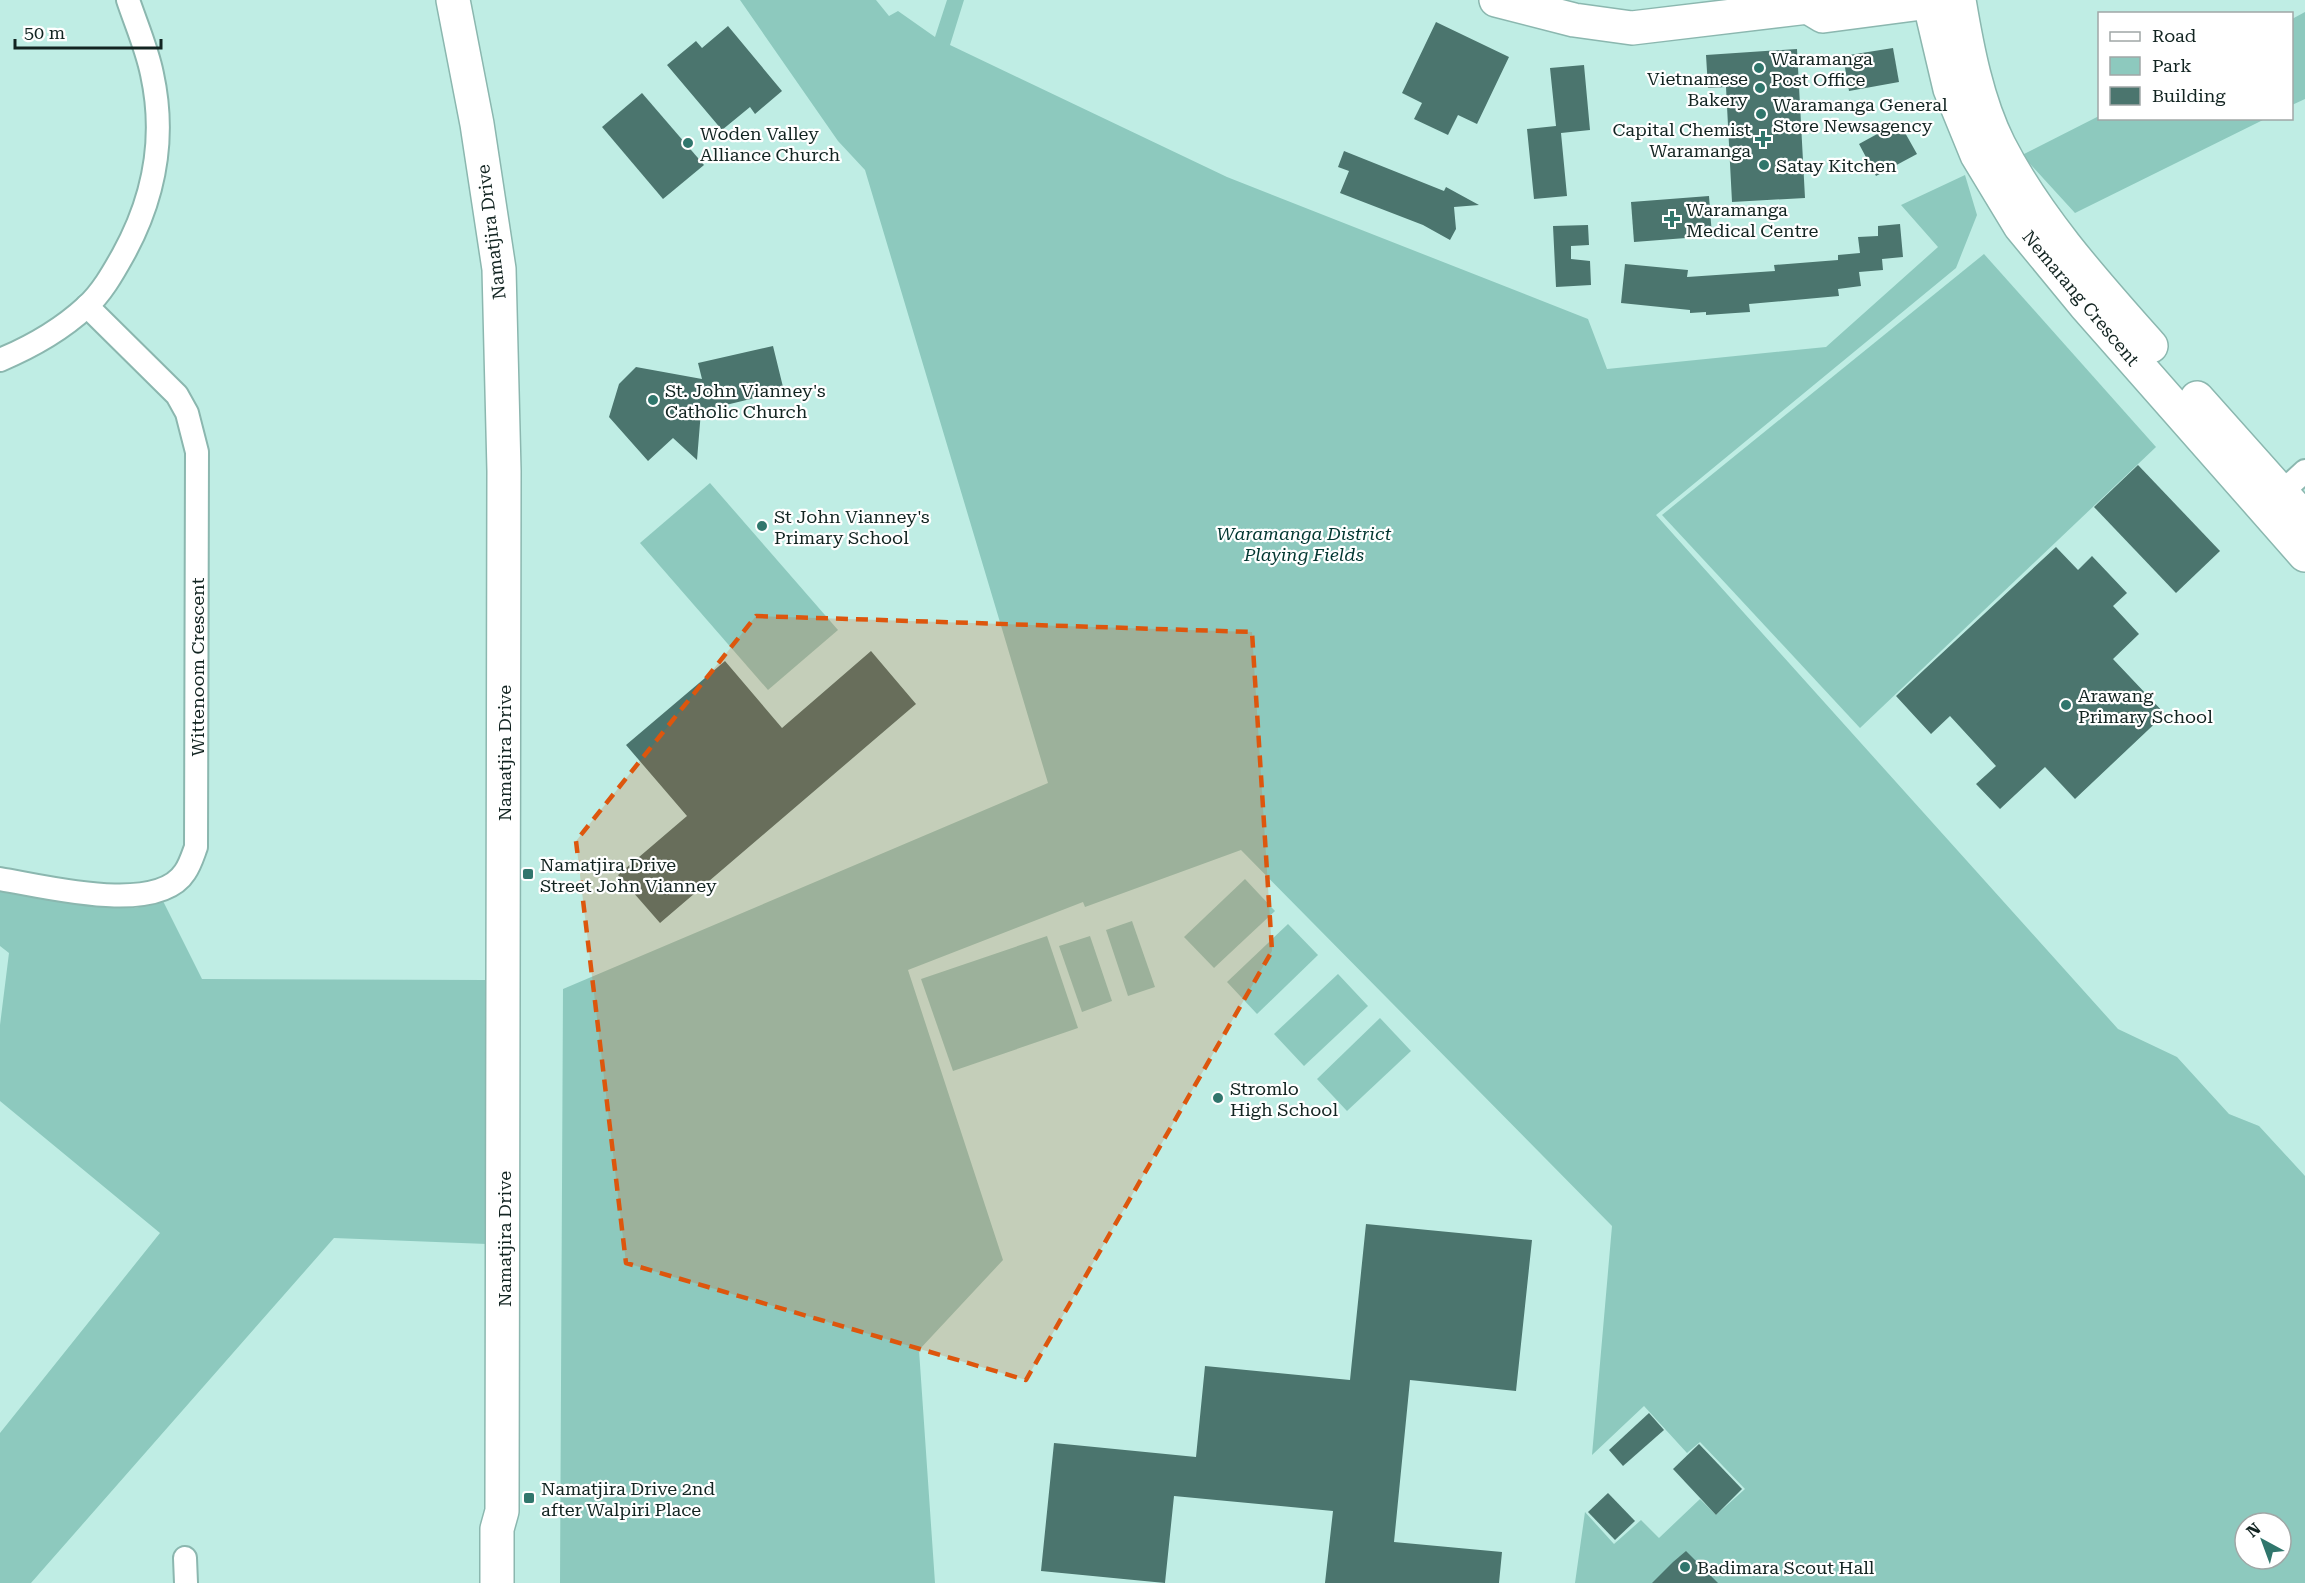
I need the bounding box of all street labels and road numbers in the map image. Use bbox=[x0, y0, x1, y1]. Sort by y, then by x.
street label: Namatjira Drive bbox=[472, 163, 510, 301]
street label: Nemarang Crescent bbox=[2018, 226, 2144, 370]
street label: Wittenoom Crescent bbox=[187, 577, 208, 756]
street label: Namatjira Drive bbox=[494, 685, 515, 821]
street label: Namatjira Drive bbox=[494, 1171, 515, 1307]

